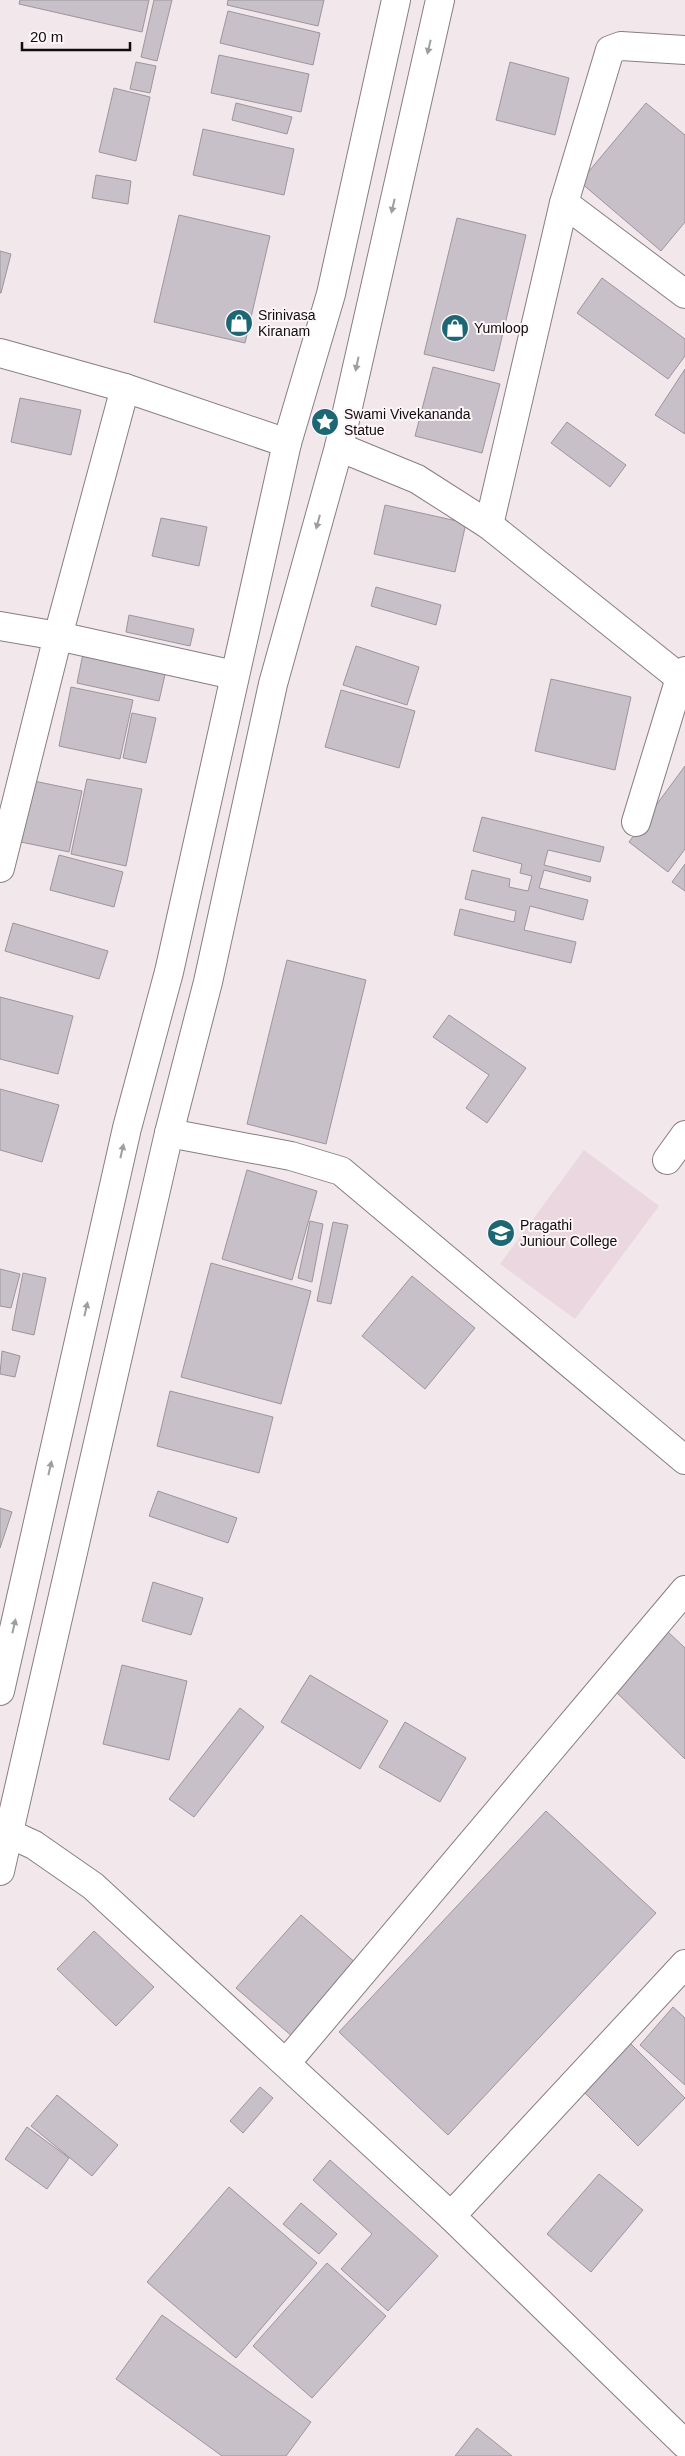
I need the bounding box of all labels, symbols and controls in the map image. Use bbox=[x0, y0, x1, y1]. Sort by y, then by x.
scale bar bbox=[22, 20, 130, 52]
text: 20 m bbox=[30, 28, 63, 45]
one-way arrow bbox=[425, 40, 433, 55]
one-way arrow bbox=[389, 198, 397, 213]
place label: Srinivasa Kiranam bbox=[258, 307, 316, 339]
shop icon: Srinivasa Kiranam bbox=[224, 308, 254, 338]
shop icon: Yumloop bbox=[440, 313, 470, 343]
place label: Yumloop bbox=[474, 320, 529, 336]
one-way arrow bbox=[353, 357, 361, 372]
place label: Swami Vivekananda Statue bbox=[344, 406, 471, 438]
place icon: Swami Vivekananda Statue bbox=[310, 407, 340, 437]
one-way arrow bbox=[314, 514, 322, 530]
one-way arrow bbox=[118, 1143, 126, 1158]
place label: Pragathi Juniour College bbox=[520, 1217, 617, 1249]
school or university icon: Pragathi Juniour College bbox=[486, 1218, 516, 1248]
one-way arrow bbox=[82, 1302, 90, 1317]
one-way arrow bbox=[46, 1460, 54, 1475]
one-way arrow bbox=[10, 1619, 18, 1634]

